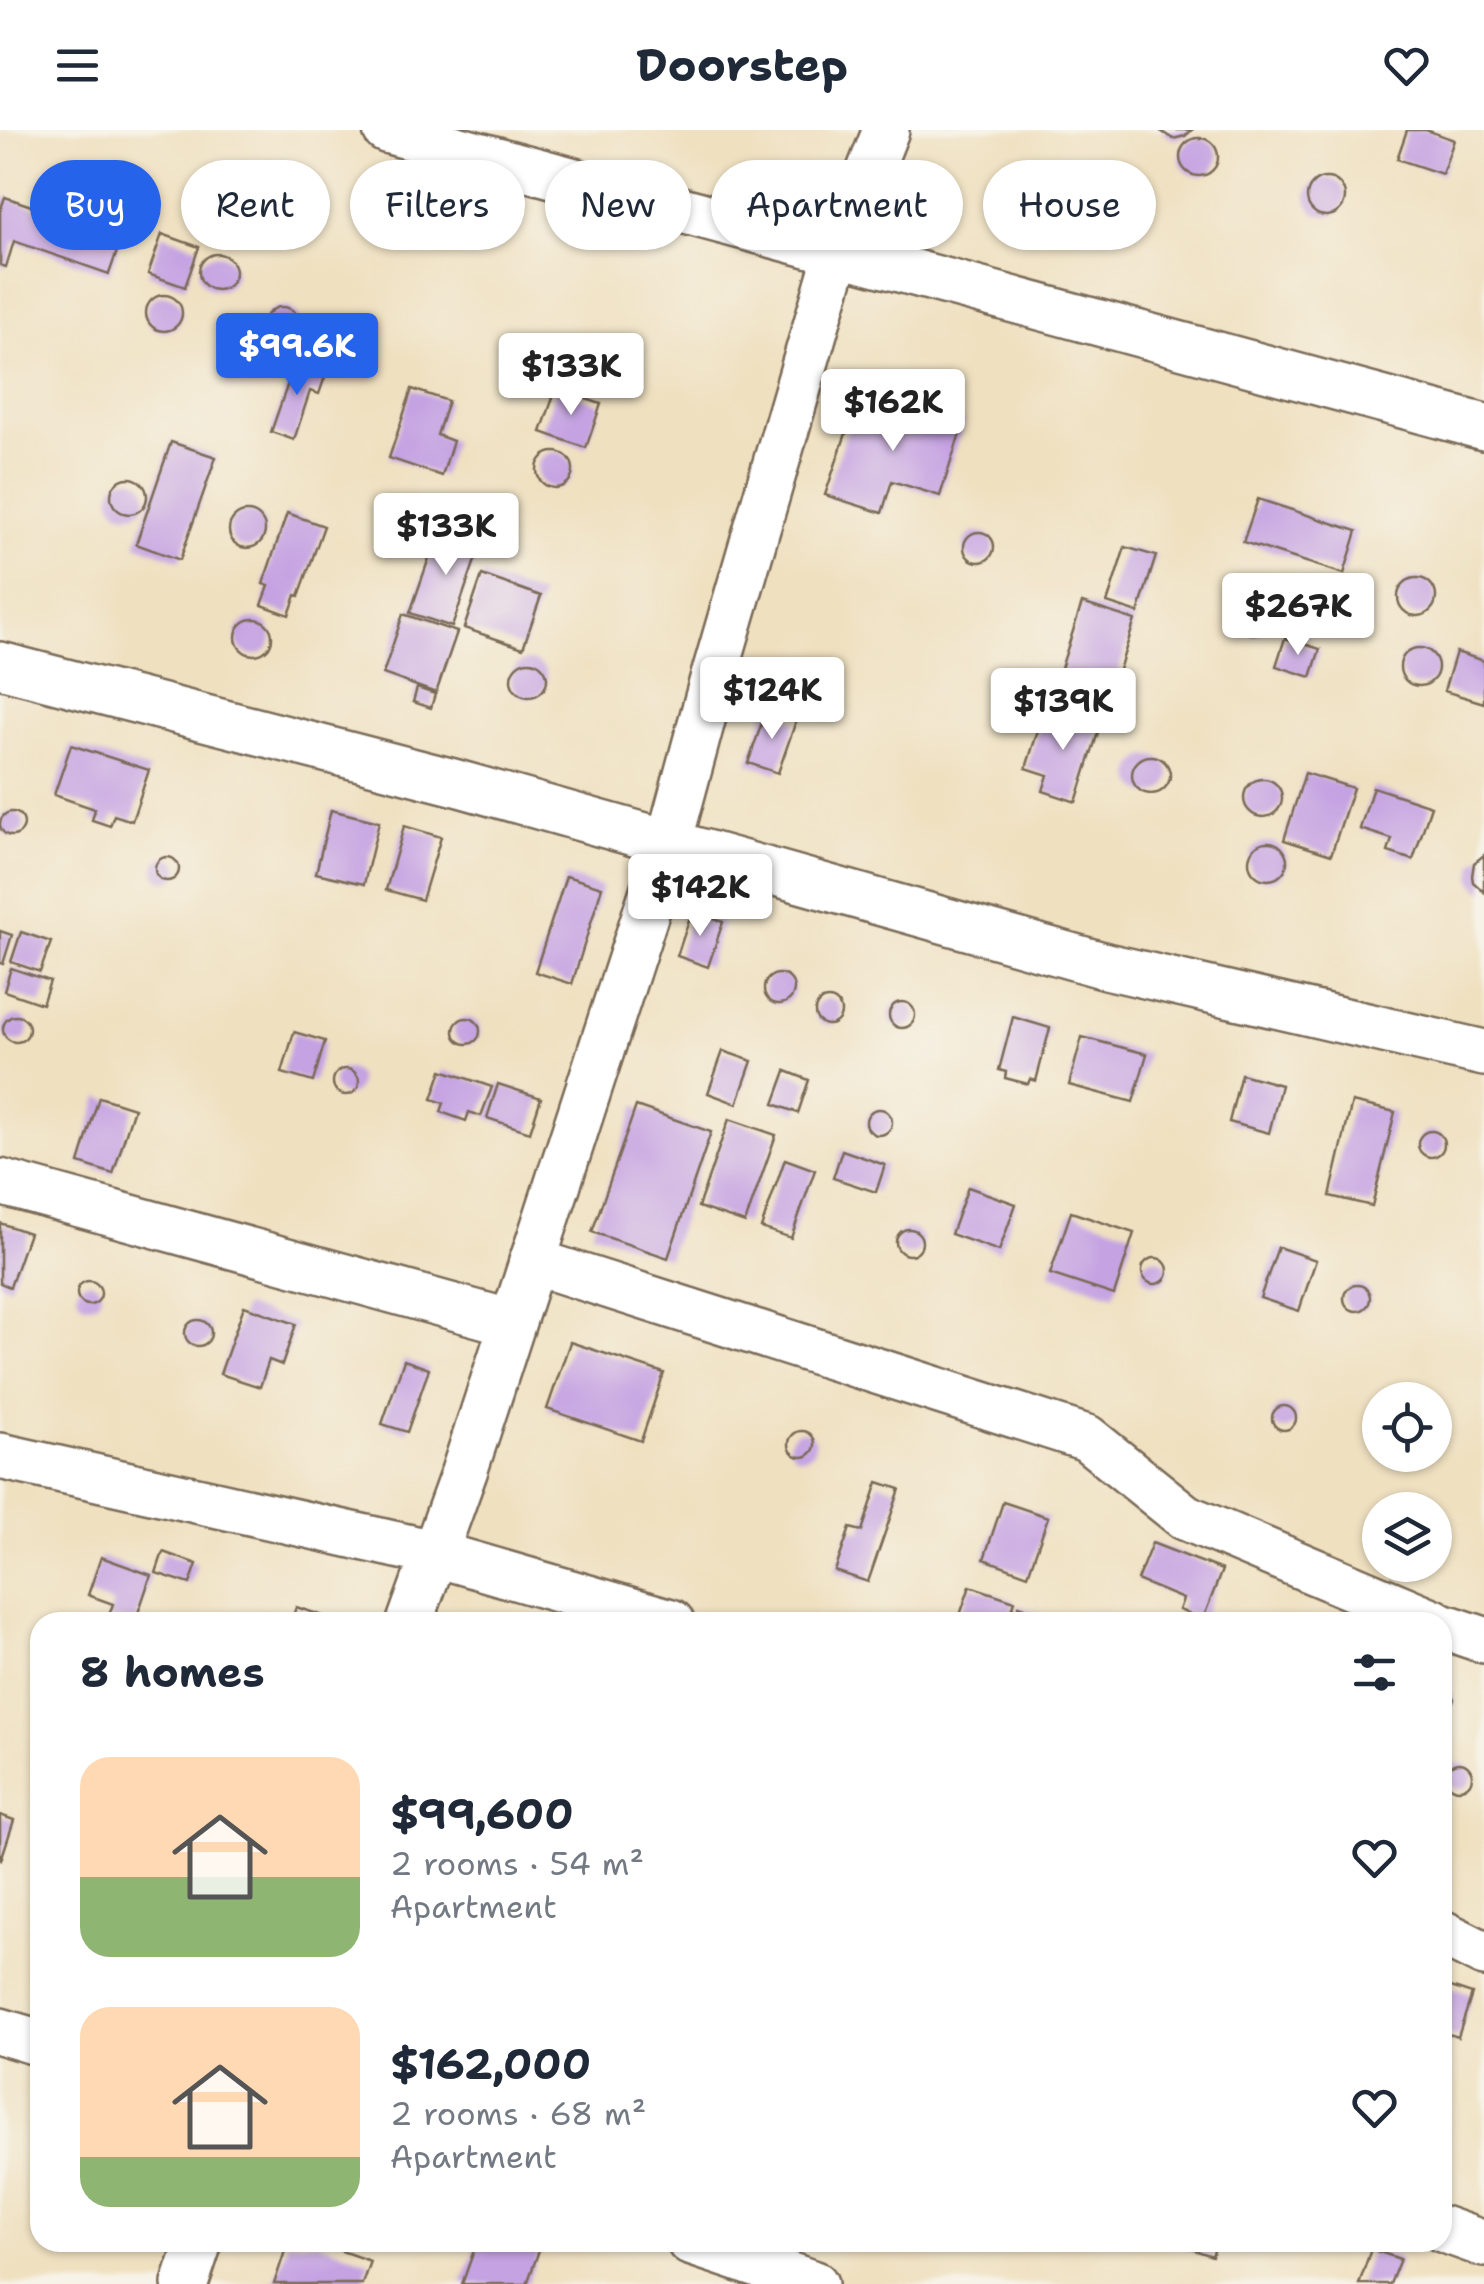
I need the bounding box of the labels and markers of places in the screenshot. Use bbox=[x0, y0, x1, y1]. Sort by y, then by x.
pin: $99.6K bbox=[216, 313, 378, 398]
pin: $133K bbox=[501, 333, 641, 418]
pin: $162K bbox=[823, 369, 963, 454]
pin: $133K bbox=[376, 493, 516, 578]
pin: $267K bbox=[1228, 573, 1368, 658]
pin: $124K bbox=[702, 657, 842, 742]
pin: $139K bbox=[993, 668, 1133, 753]
pin: $142K bbox=[630, 854, 770, 939]

